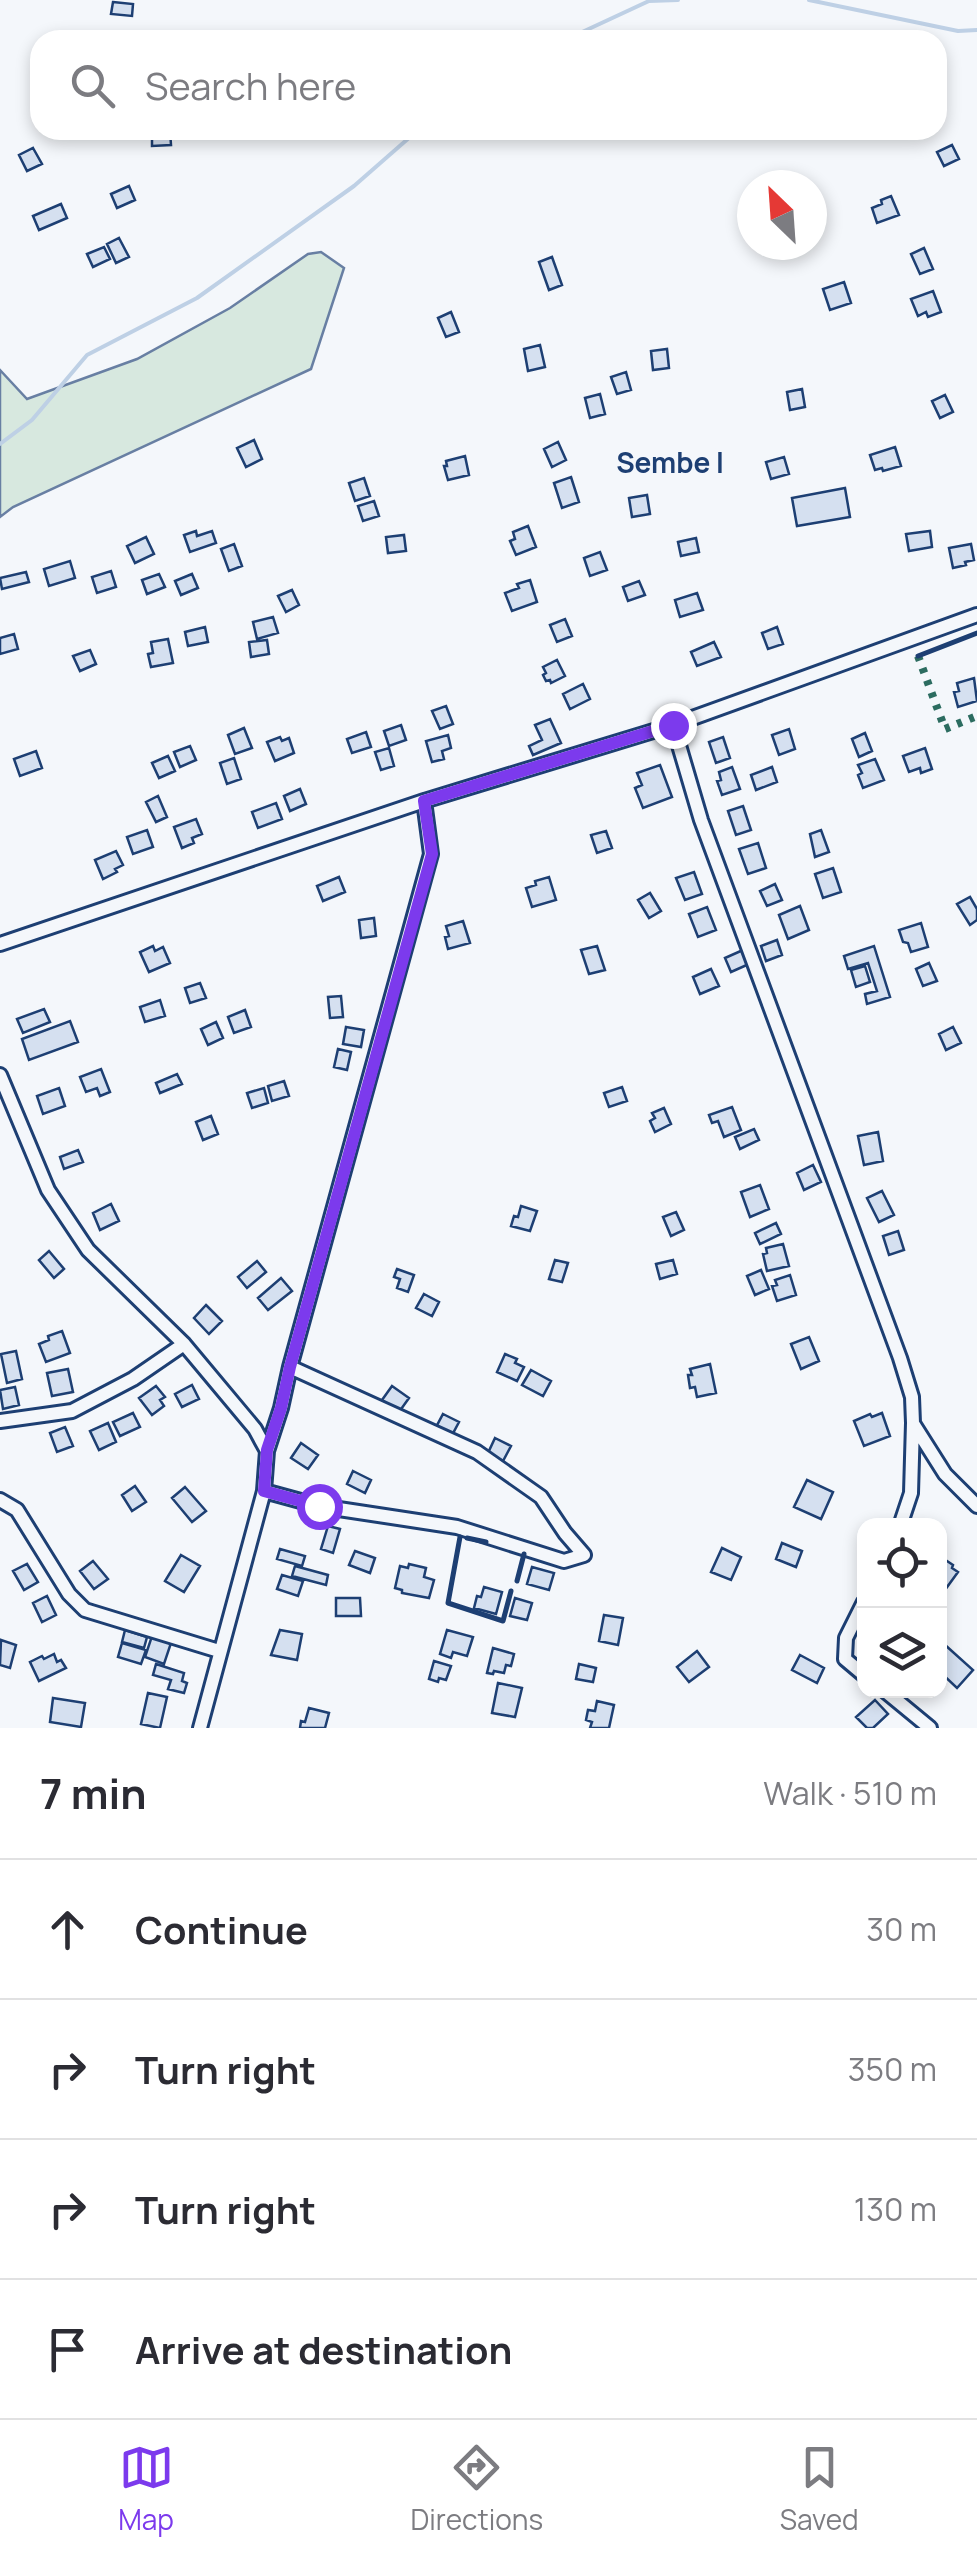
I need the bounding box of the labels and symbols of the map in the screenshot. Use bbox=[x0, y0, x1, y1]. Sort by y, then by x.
north arrow bbox=[737, 170, 827, 260]
district label: Sembe I bbox=[616, 443, 724, 481]
route end bbox=[651, 703, 697, 749]
route start bbox=[297, 1484, 343, 1530]

